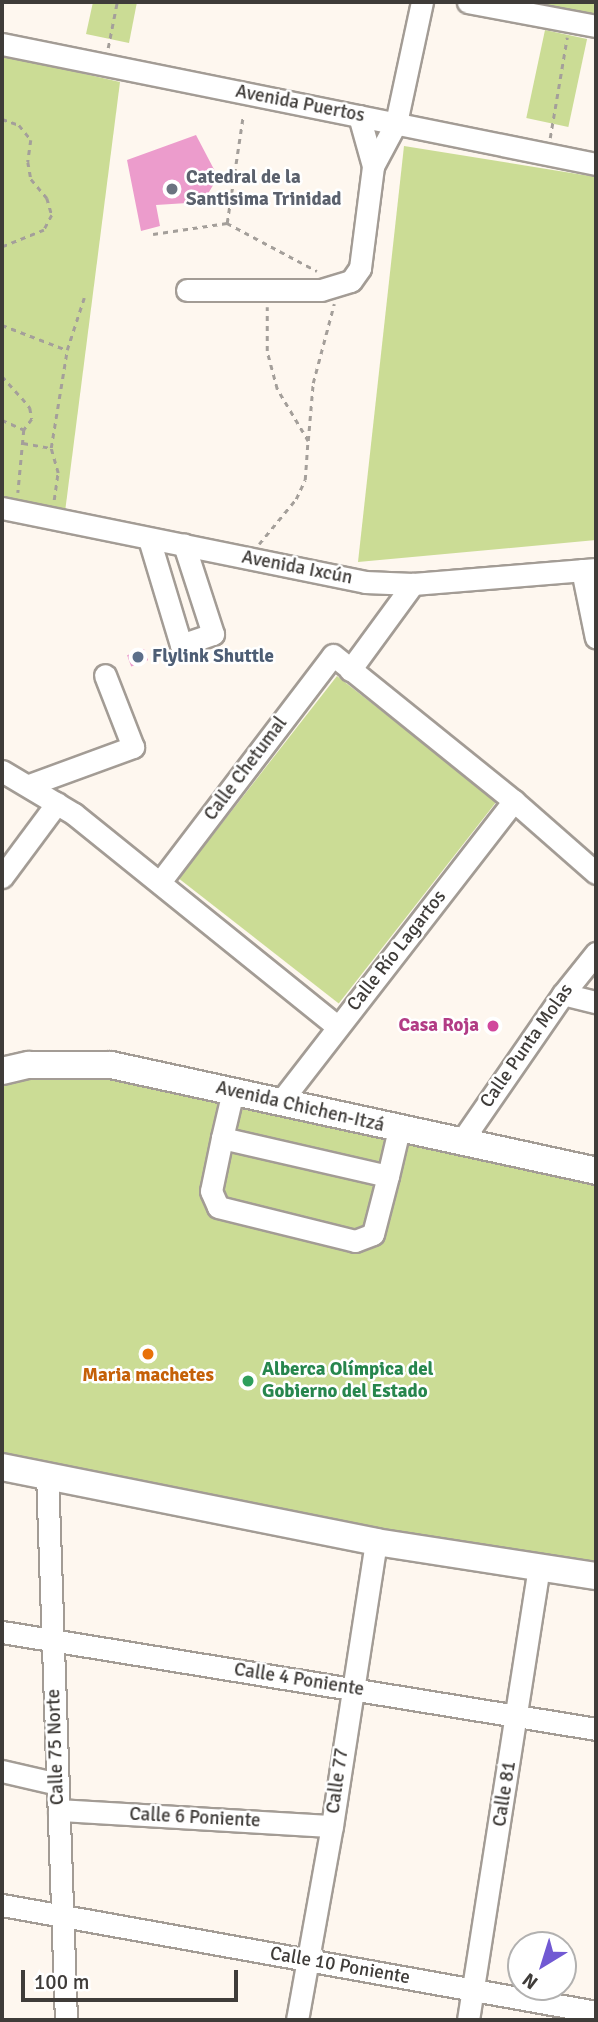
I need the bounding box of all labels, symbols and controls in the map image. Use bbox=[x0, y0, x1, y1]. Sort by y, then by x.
street label: Avenida Puertos bbox=[234, 80, 366, 128]
place label: Catedral de la Santisima Trinidad bbox=[186, 167, 342, 211]
marker: Catedral de la Santisima Trinidad bbox=[164, 181, 180, 197]
street label: Avenida Ixcún bbox=[240, 546, 354, 590]
place label: Flylink Shuttle bbox=[152, 646, 274, 668]
marker: Flylink Shuttle bbox=[130, 649, 146, 665]
street label: Calle Chetumal bbox=[200, 713, 292, 825]
street label: Calle Río Lagartos bbox=[343, 886, 451, 1016]
street label: Calle Punta Molas bbox=[476, 980, 578, 1112]
place label: Casa Roja bbox=[399, 1015, 479, 1037]
marker: Casa Roja bbox=[485, 1018, 501, 1034]
street label: Avenida Chichen-Itzá bbox=[214, 1077, 386, 1137]
marker: Maria machetes bbox=[140, 1346, 156, 1362]
place label: Alberca Olímpica del Gobierno del Estado bbox=[262, 1359, 434, 1403]
place label: Maria machetes bbox=[82, 1365, 214, 1387]
marker: Alberca Olímpica del Gobierno del Estado bbox=[240, 1373, 256, 1389]
street label: Calle 4 Poniente bbox=[232, 1658, 366, 1702]
street label: Calle 75 Norte bbox=[43, 1688, 69, 1806]
street label: Calle 77 bbox=[322, 1747, 354, 1815]
street label: Calle 81 bbox=[489, 1760, 521, 1828]
street label: Calle 6 Poniente bbox=[129, 1803, 261, 1833]
north arrow bbox=[507, 1931, 577, 2001]
street label: Calle 10 Poniente bbox=[268, 1942, 412, 1990]
scale bar bbox=[24, 1955, 242, 1999]
text: N bbox=[518, 1967, 543, 1994]
text: 100 m bbox=[34, 1969, 89, 1995]

